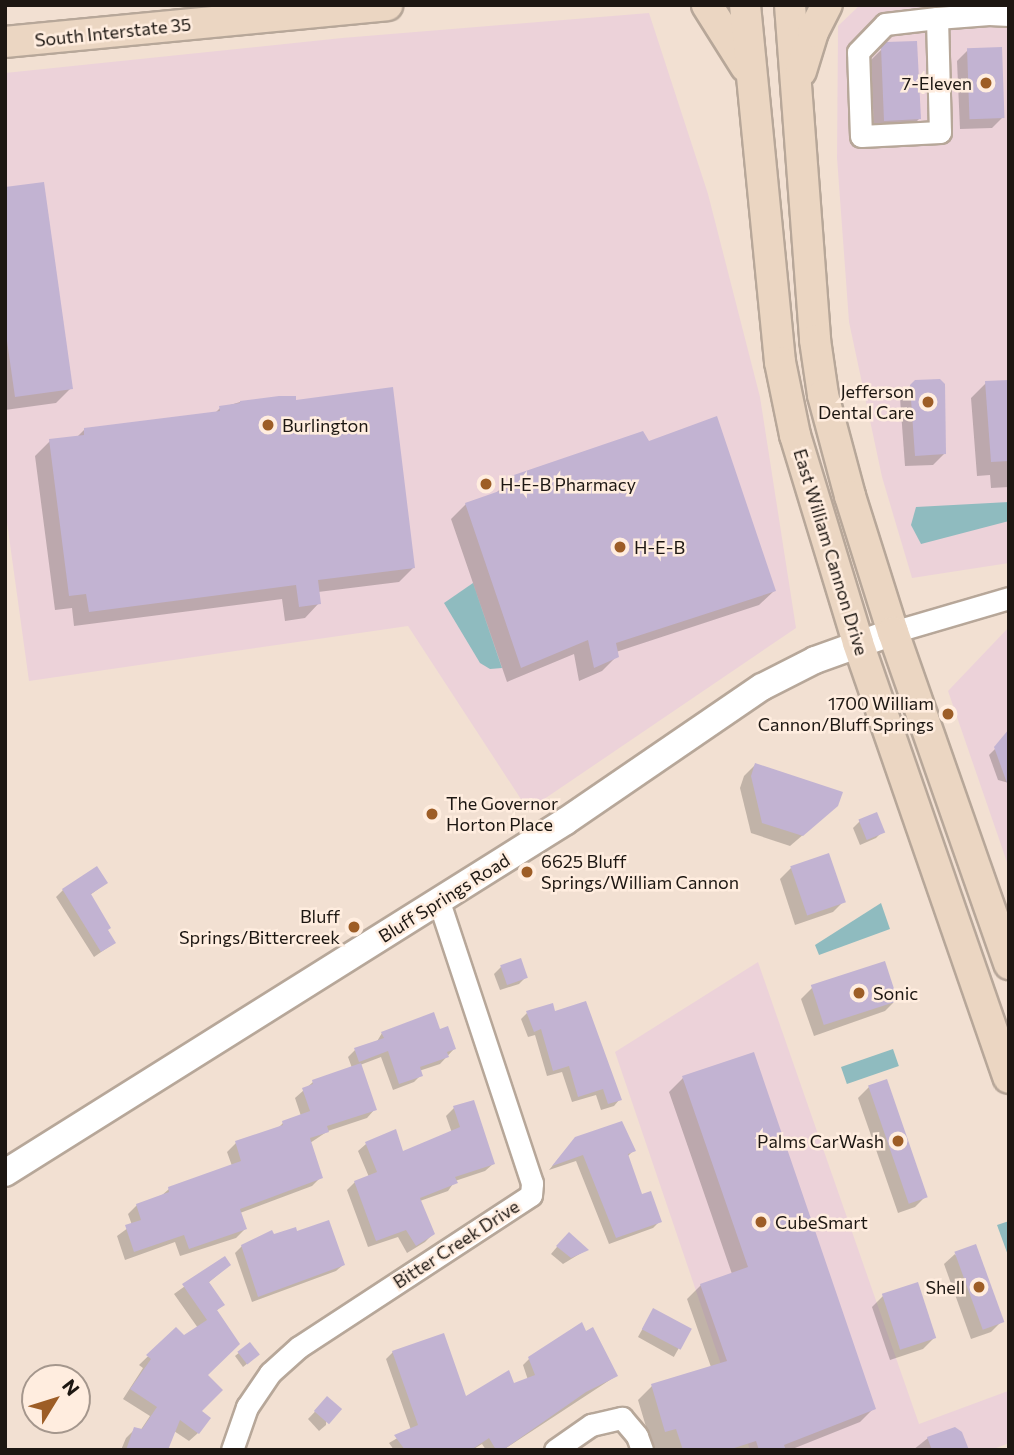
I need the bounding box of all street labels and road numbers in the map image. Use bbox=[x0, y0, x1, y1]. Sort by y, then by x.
street label: South Interstate 35 bbox=[34, 13, 192, 51]
street label: East William Cannon Drive bbox=[789, 446, 873, 658]
street label: Bluff Springs Road bbox=[375, 849, 513, 947]
street label: Bitter Creek Drive bbox=[389, 1195, 523, 1293]

